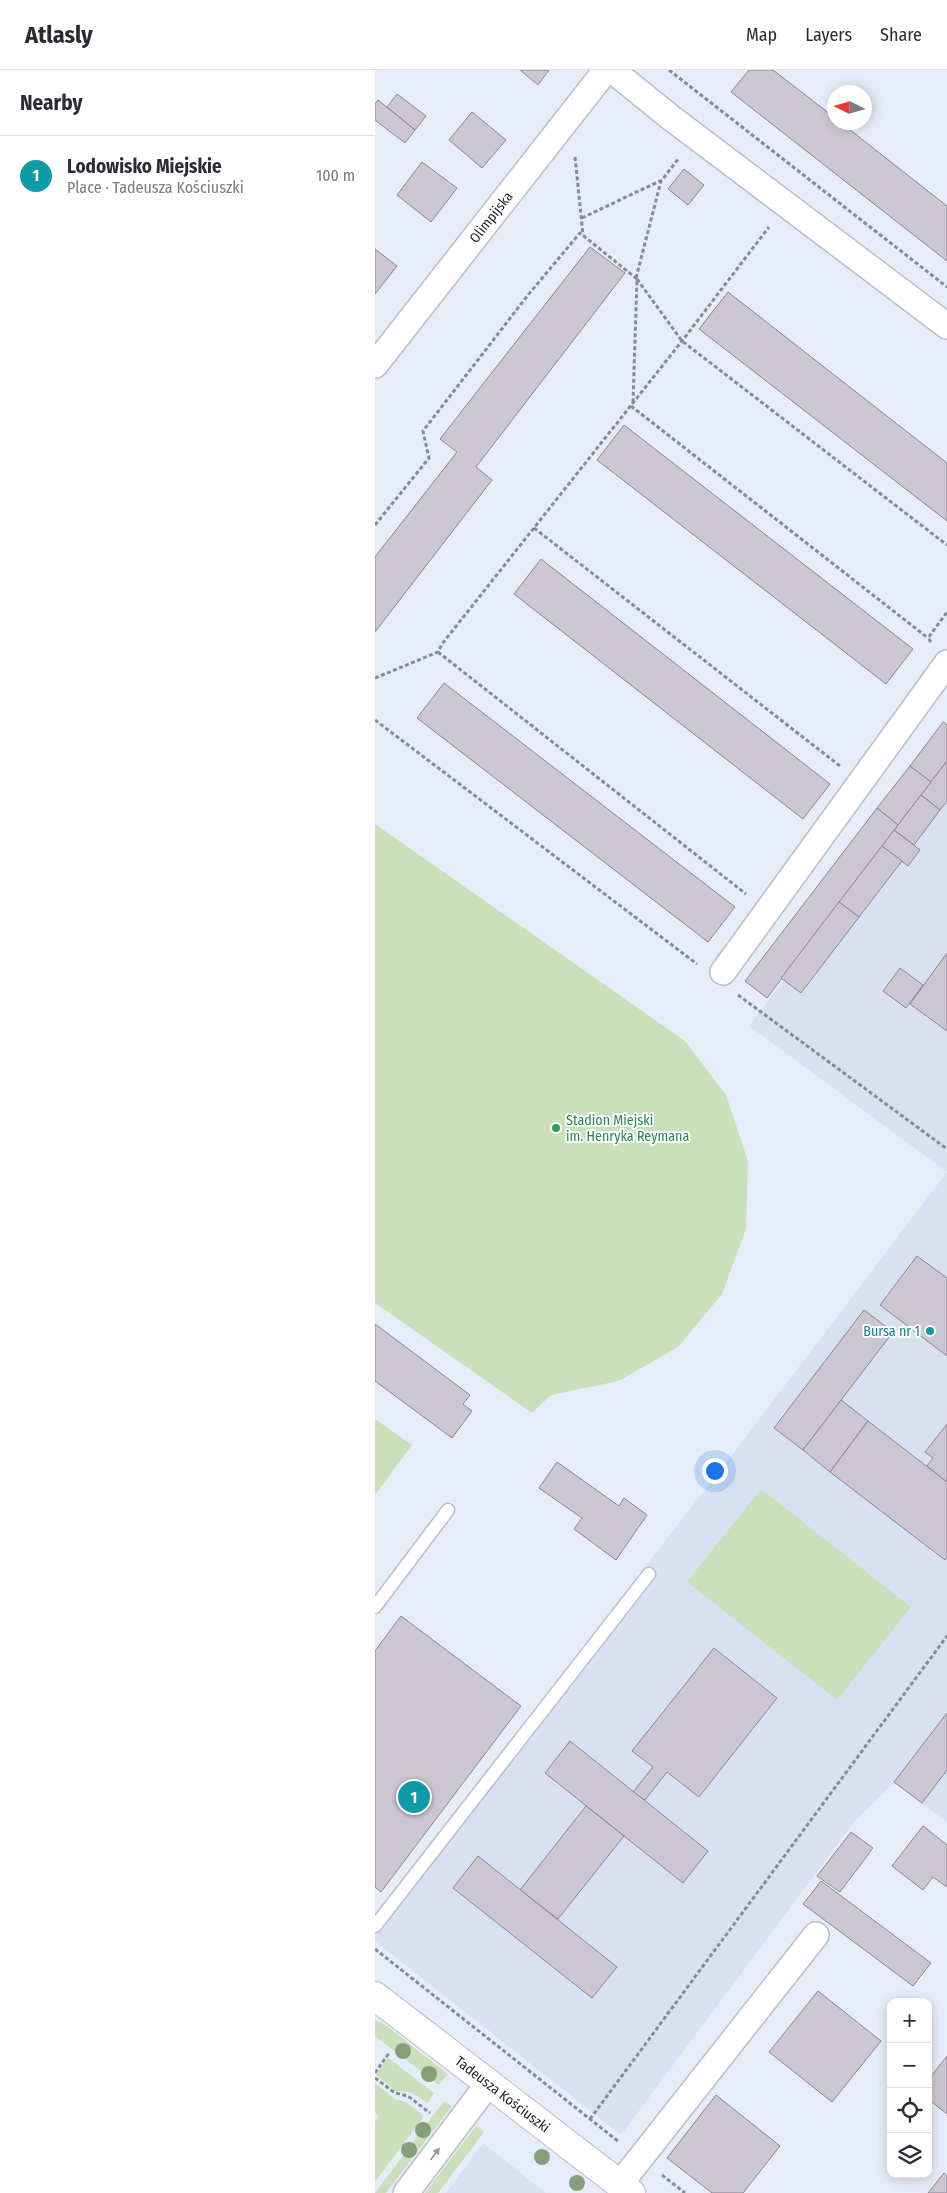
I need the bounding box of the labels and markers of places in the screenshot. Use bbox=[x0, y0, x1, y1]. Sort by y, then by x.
place label: Stadion Miejski im. Henryka Reymana bbox=[566, 1112, 689, 1145]
marker: Stadion Miejski im. Henryka Reymana bbox=[550, 1122, 562, 1134]
place label: Bursa nr 1 bbox=[863, 1323, 920, 1340]
marker: Bursa nr 1 bbox=[924, 1325, 936, 1337]
pin: 1 bbox=[398, 1778, 430, 1816]

